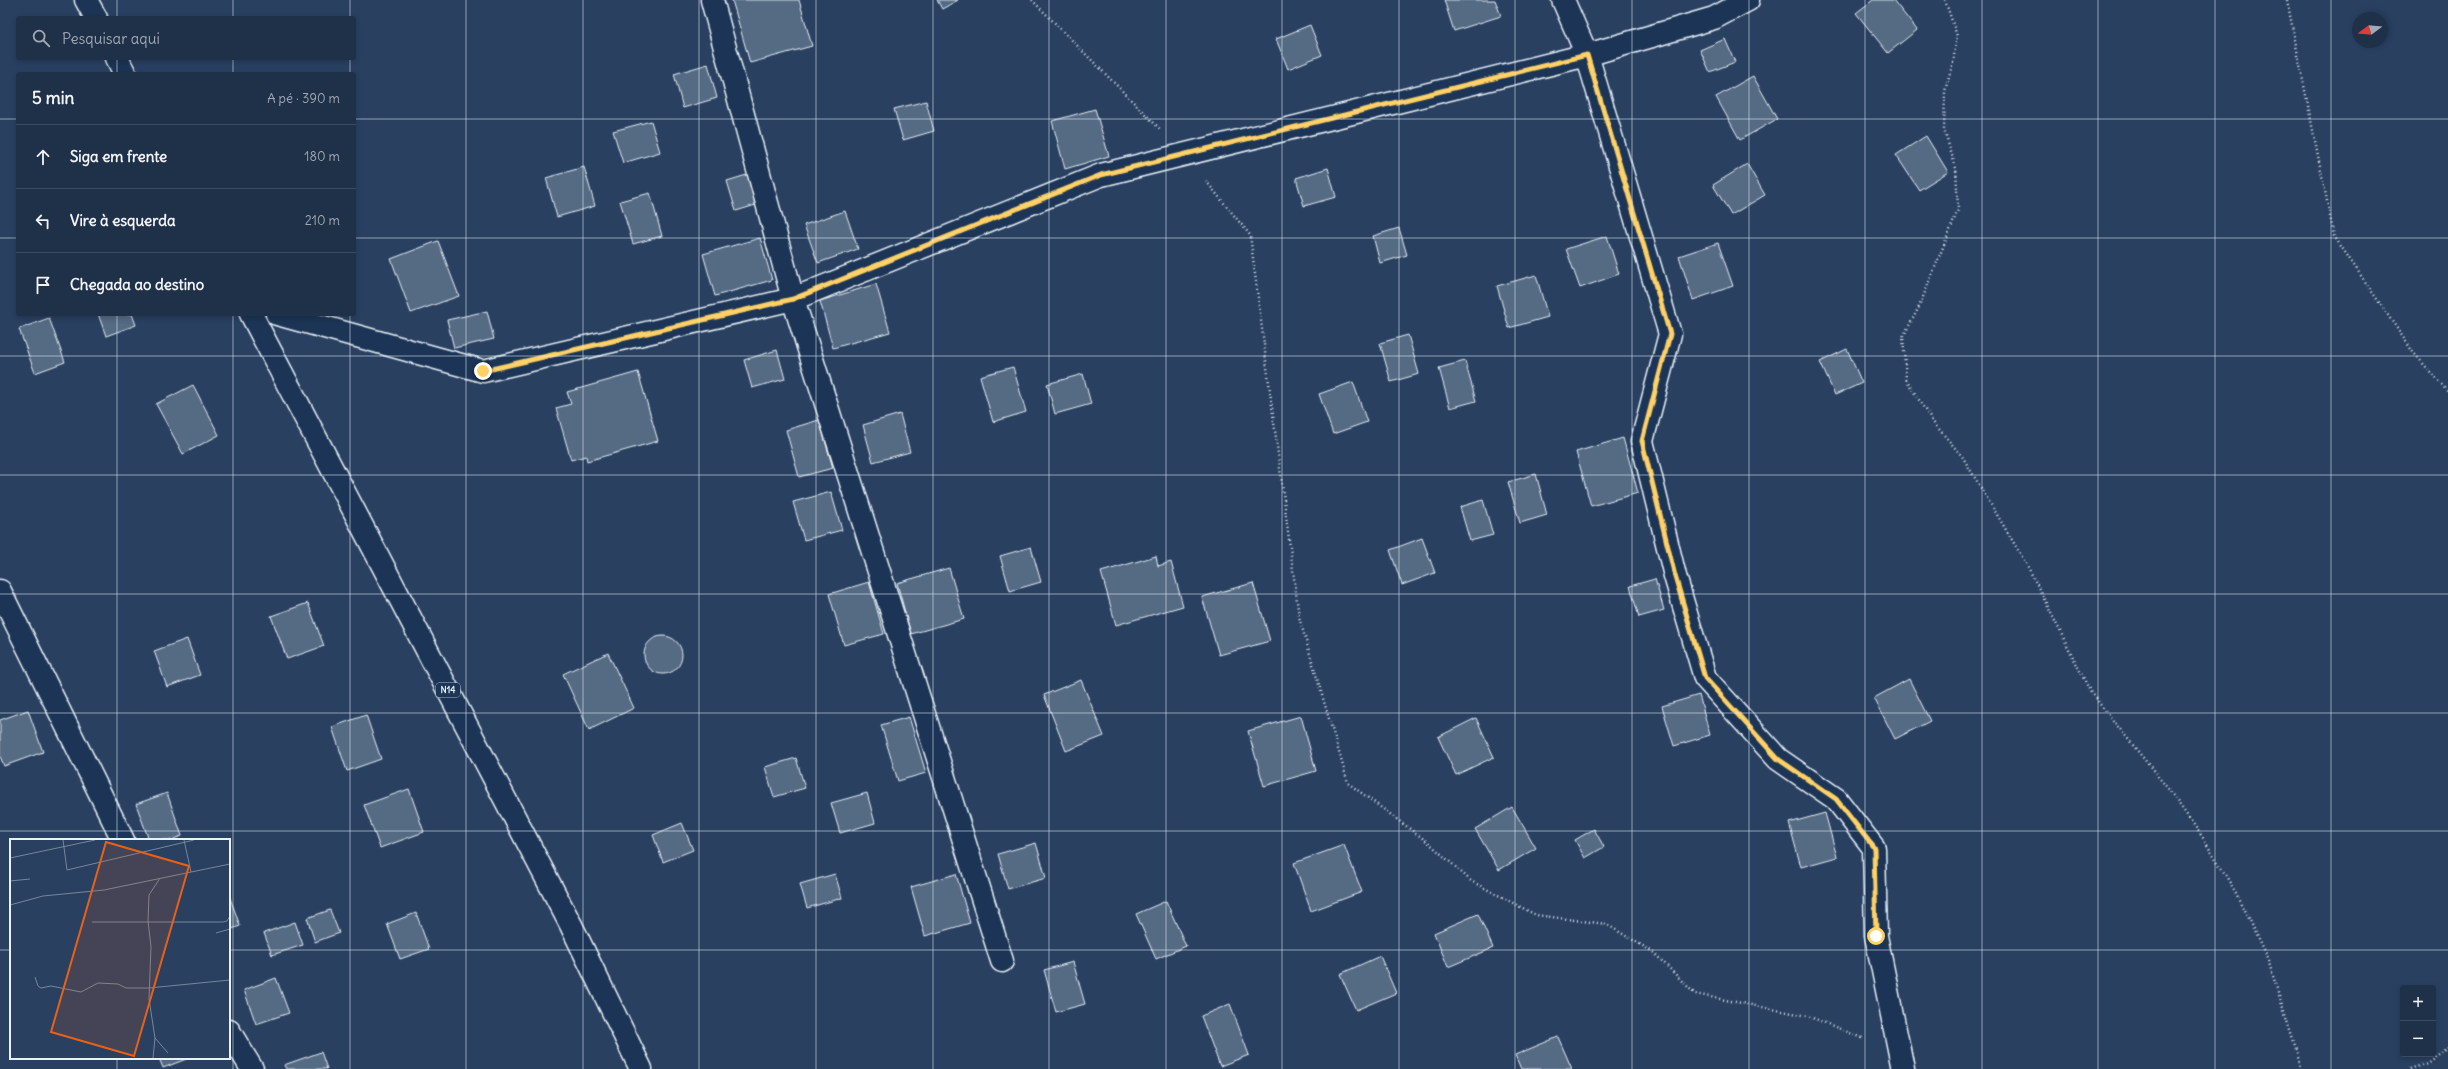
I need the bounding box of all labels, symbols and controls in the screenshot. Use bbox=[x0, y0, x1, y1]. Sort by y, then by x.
north arrow bbox=[2352, 12, 2388, 48]
search box bbox=[16, 16, 356, 60]
icon: search bbox=[30, 27, 52, 49]
text: Pesquisar aqui bbox=[62, 29, 160, 48]
text: 5 min bbox=[32, 87, 74, 109]
text: A pé · 390 m bbox=[267, 90, 340, 107]
icon: ahead bbox=[32, 146, 54, 168]
text: Siga em frente bbox=[70, 147, 167, 166]
text: 180 m bbox=[304, 148, 340, 165]
icon: left bbox=[32, 210, 54, 232]
text: Vire à esquerda bbox=[70, 211, 176, 230]
text: 210 m bbox=[305, 212, 340, 229]
icon: arrive bbox=[32, 274, 54, 296]
text: Chegada ao destino bbox=[70, 275, 204, 294]
route end bbox=[474, 362, 492, 380]
road number: N14 bbox=[436, 683, 460, 697]
inset map bbox=[10, 839, 230, 1059]
route start bbox=[1867, 927, 1885, 945]
map controls bbox=[2400, 985, 2436, 1057]
button: + bbox=[2400, 985, 2436, 1021]
button: − bbox=[2400, 1021, 2436, 1057]

